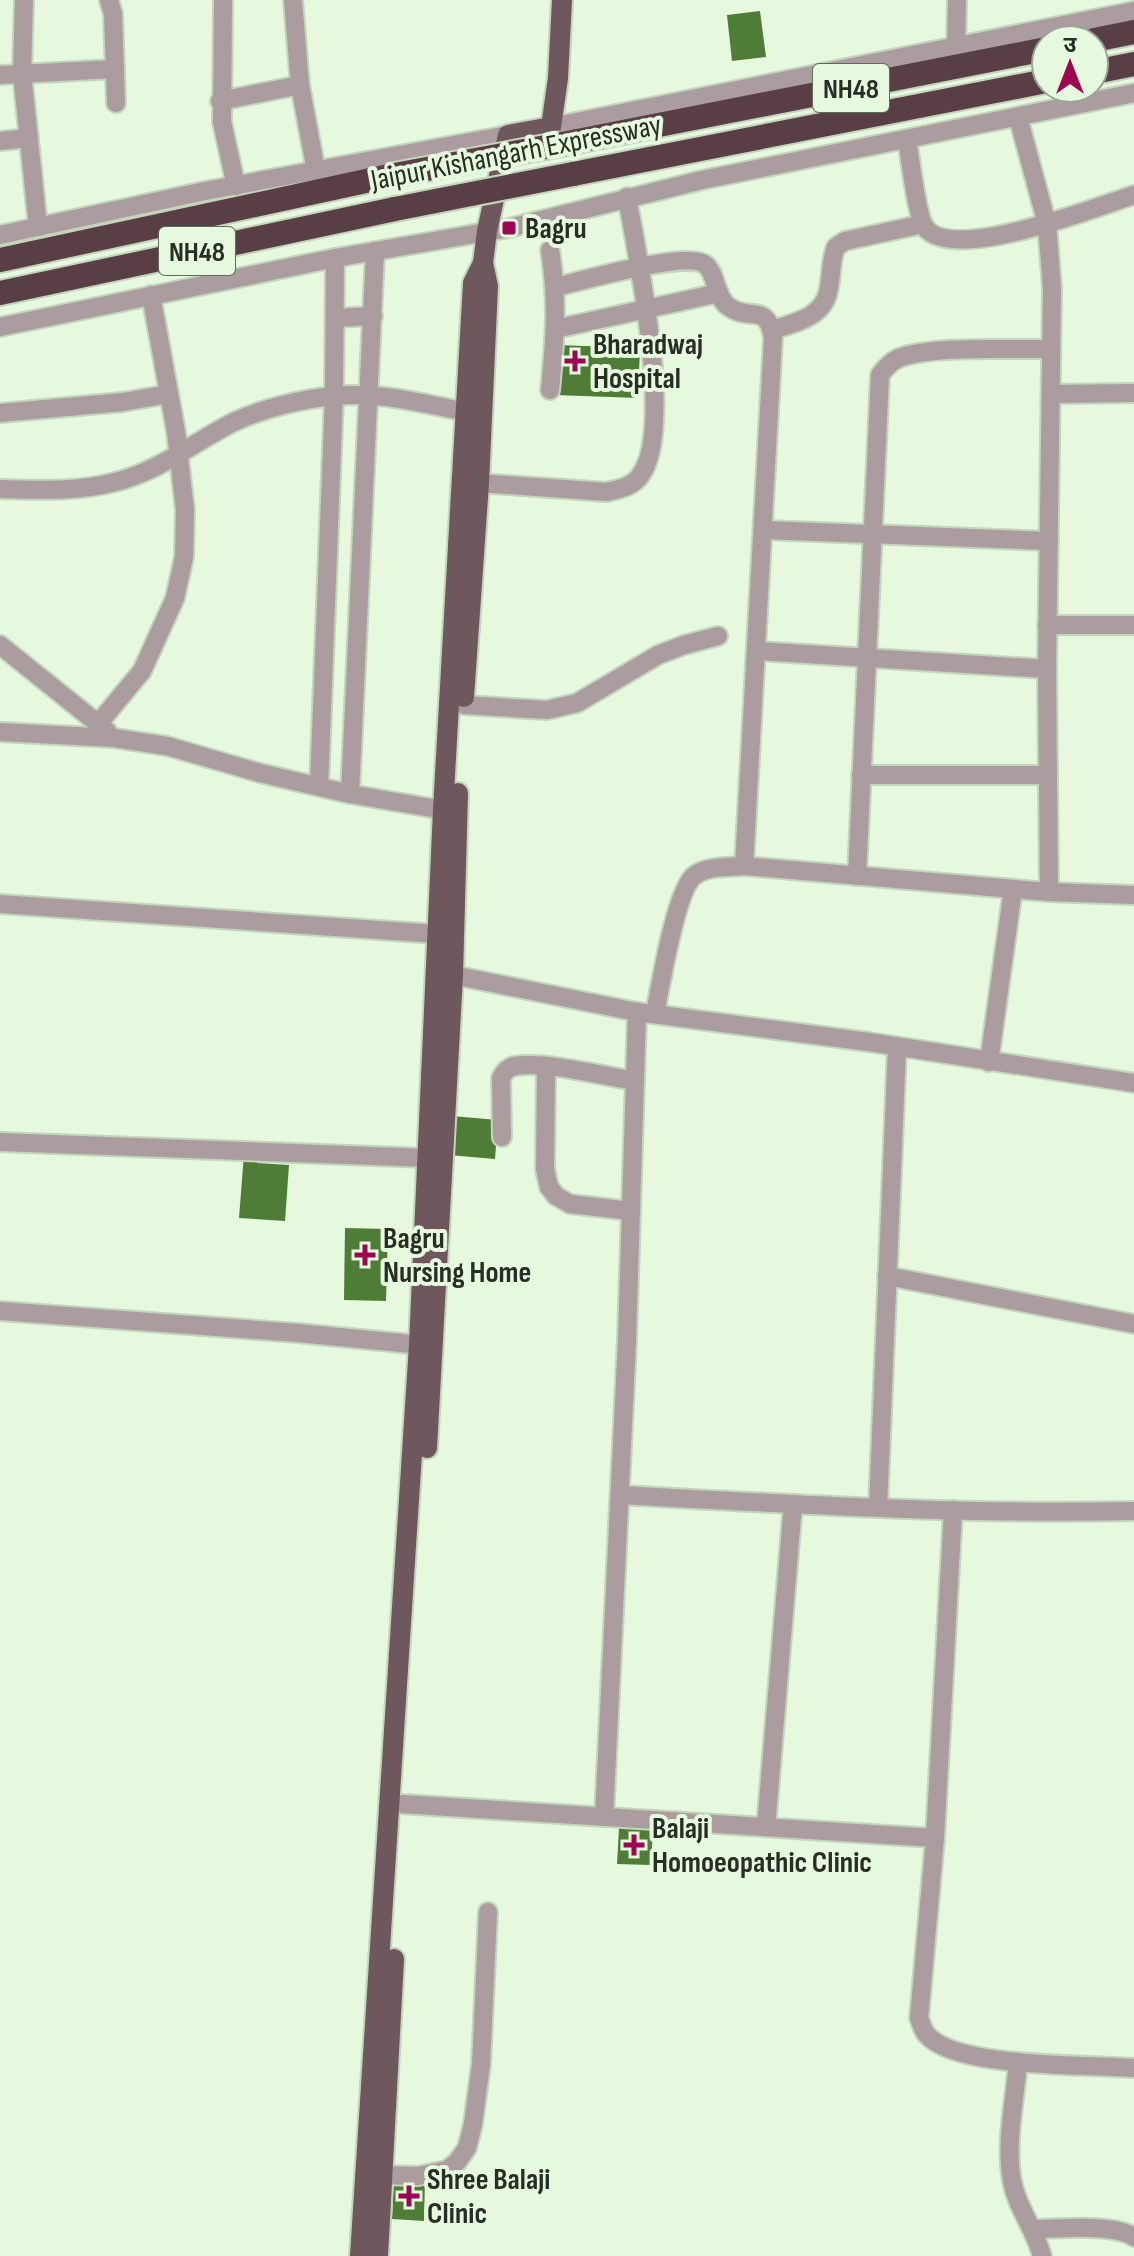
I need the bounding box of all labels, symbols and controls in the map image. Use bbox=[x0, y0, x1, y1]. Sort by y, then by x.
north arrow bbox=[1030, 24, 1110, 104]
text: उ bbox=[1064, 32, 1078, 59]
road number: NH48 bbox=[813, 64, 889, 112]
street label: Jaipur Kishangarh Expressway bbox=[367, 107, 665, 199]
place label: Bagru bbox=[525, 211, 587, 247]
marker: Bagru bbox=[500, 219, 518, 237]
road number: NH48 bbox=[159, 227, 235, 275]
place label: Bharadwaj Hospital bbox=[593, 327, 703, 397]
marker: Bharadwaj Hospital bbox=[564, 350, 586, 372]
place label: Bagru Nursing Home bbox=[383, 1221, 531, 1291]
marker: Bagru Nursing Home bbox=[354, 1244, 376, 1266]
place label: Balaji Homoeopathic Clinic bbox=[652, 1811, 872, 1881]
marker: Balaji Homoeopathic Clinic bbox=[623, 1834, 645, 1856]
place label: Shree Balaji Clinic bbox=[427, 2162, 550, 2232]
marker: Shree Balaji Clinic bbox=[398, 2185, 420, 2207]

